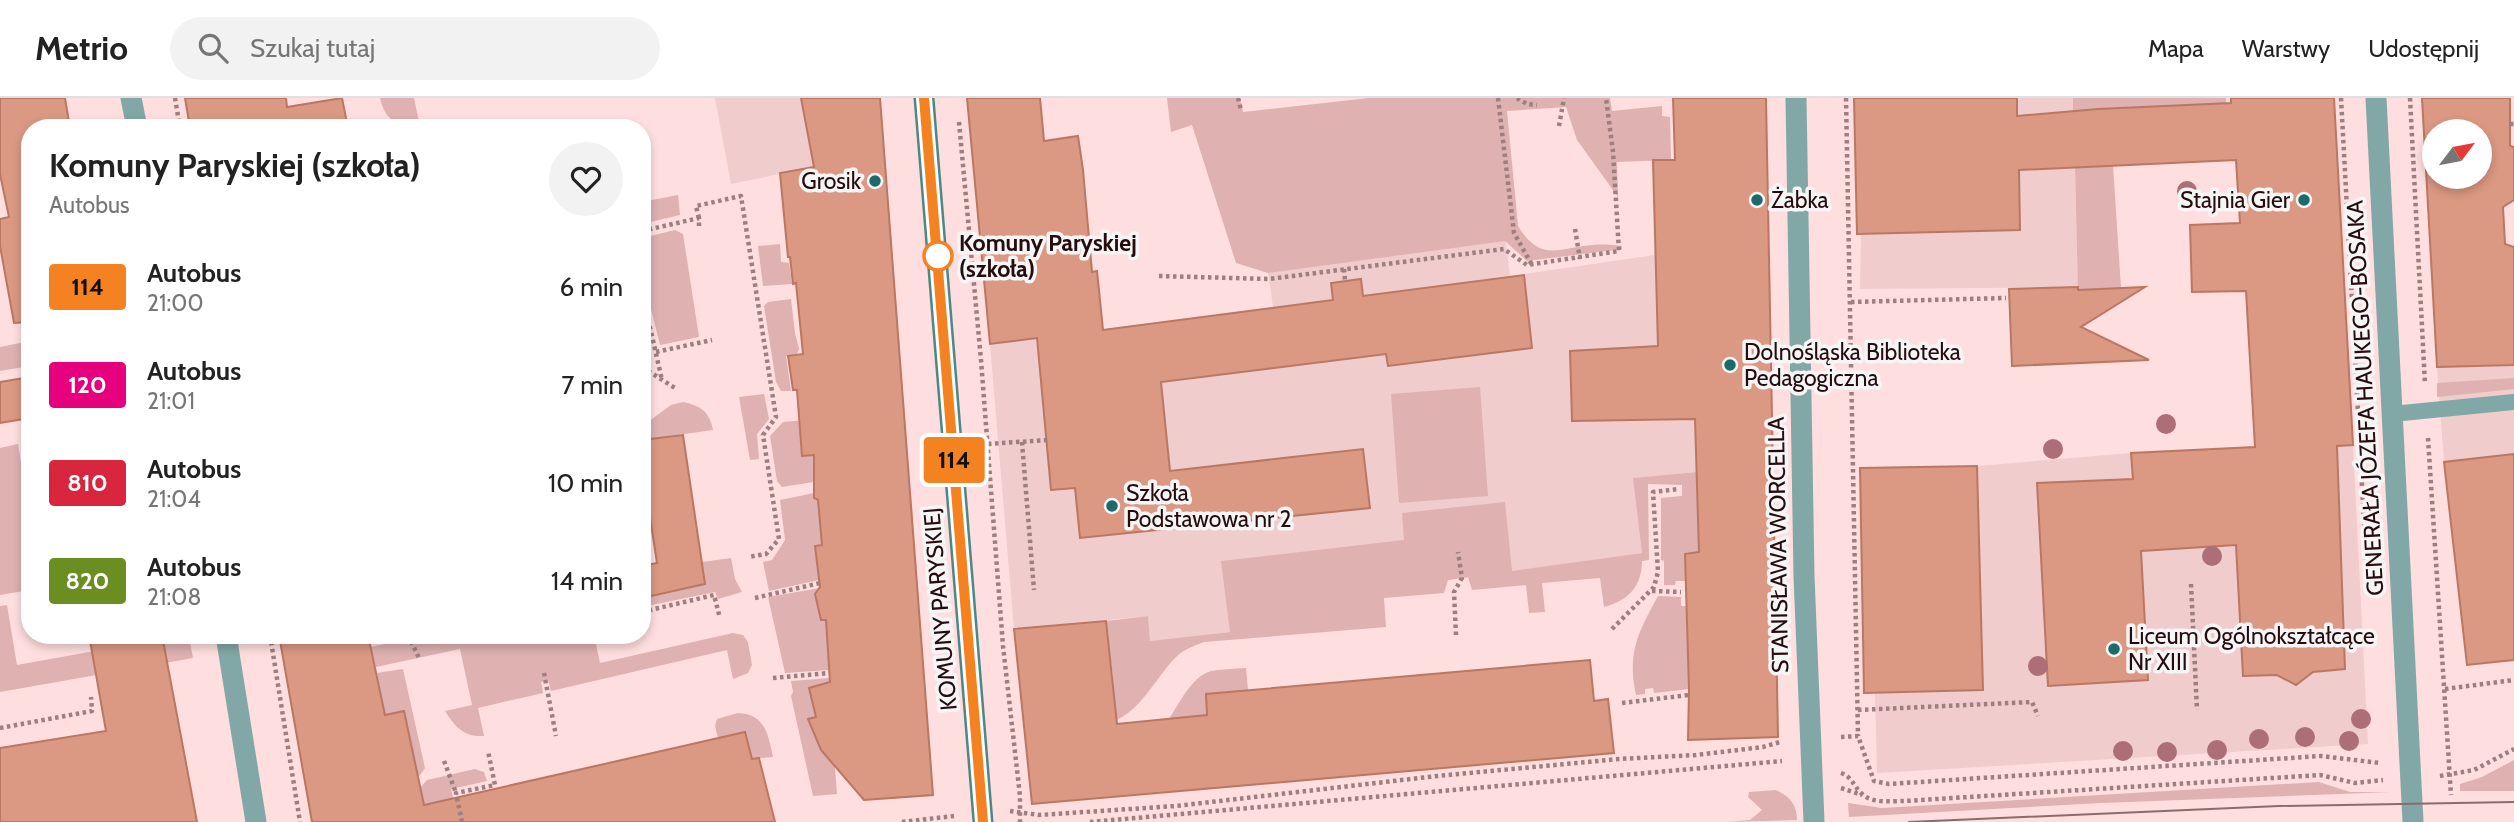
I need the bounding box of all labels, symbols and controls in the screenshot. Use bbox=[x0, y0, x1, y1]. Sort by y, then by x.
search box bbox=[170, 17, 660, 80]
text: Metrio bbox=[35, 28, 128, 68]
icon: search bbox=[194, 29, 232, 67]
text: Szukaj tutaj bbox=[250, 32, 375, 64]
text: Mapa bbox=[2148, 34, 2204, 63]
text: Warstwy bbox=[2242, 34, 2330, 63]
text: Udostępnij bbox=[2368, 34, 2479, 63]
north arrow bbox=[2422, 119, 2492, 189]
map controls bbox=[2422, 119, 2492, 189]
button: heart bbox=[549, 142, 623, 216]
text: Komuny Paryskiej (szkoła) bbox=[49, 145, 421, 185]
place label: Grosik bbox=[801, 167, 862, 195]
marker: Grosik bbox=[867, 173, 883, 189]
place label: Żabka bbox=[1771, 186, 1829, 214]
place label: Stajnia Gier bbox=[2180, 186, 2291, 214]
text: Autobus bbox=[49, 191, 130, 219]
marker: Żabka bbox=[1749, 192, 1765, 208]
marker: Stajnia Gier bbox=[2296, 192, 2312, 208]
street label: GENERAŁA JÓZEFA HAUKEGO-BOSAKA bbox=[2341, 200, 2389, 596]
place label: Komuny Paryskiej (szkoła) bbox=[959, 229, 1137, 283]
marker: Komuny Paryskiej (szkoła) bbox=[923, 241, 953, 271]
text: Autobus bbox=[147, 257, 241, 289]
text: 6 min bbox=[560, 271, 623, 303]
text: 114 bbox=[71, 272, 104, 301]
text: 21:00 bbox=[147, 289, 203, 317]
place label: Dolnośląska Biblioteka Pedagogiczna bbox=[1744, 338, 1961, 392]
text: Autobus bbox=[147, 355, 241, 387]
marker: Dolnośląska Biblioteka Pedagogiczna bbox=[1722, 357, 1738, 373]
text: 7 min bbox=[561, 369, 623, 401]
text: 120 bbox=[68, 370, 107, 399]
text: 21:01 bbox=[147, 387, 195, 415]
street label: STANISŁAWA WORCELLA bbox=[1762, 417, 1794, 673]
line badge: 114 bbox=[914, 437, 994, 483]
text: 114 bbox=[938, 445, 970, 474]
text: Autobus bbox=[147, 453, 241, 485]
text: 10 min bbox=[548, 467, 623, 499]
text: 810 bbox=[67, 468, 108, 497]
place label: Szkoła Podstawowa nr 2 bbox=[1126, 479, 1292, 533]
text: 21:04 bbox=[147, 485, 201, 513]
marker: Szkoła Podstawowa nr 2 bbox=[1104, 498, 1120, 514]
street label: KOMUNY PARYSKIEJ bbox=[917, 506, 963, 712]
text: Autobus bbox=[147, 551, 241, 583]
text: 14 min bbox=[551, 565, 623, 597]
text: 820 bbox=[65, 566, 110, 595]
text: 21:08 bbox=[147, 583, 201, 611]
place label: Liceum Ogólnokształcące Nr XIII bbox=[2128, 622, 2375, 676]
marker: Liceum Ogólnokształcące Nr XIII bbox=[2106, 641, 2122, 657]

